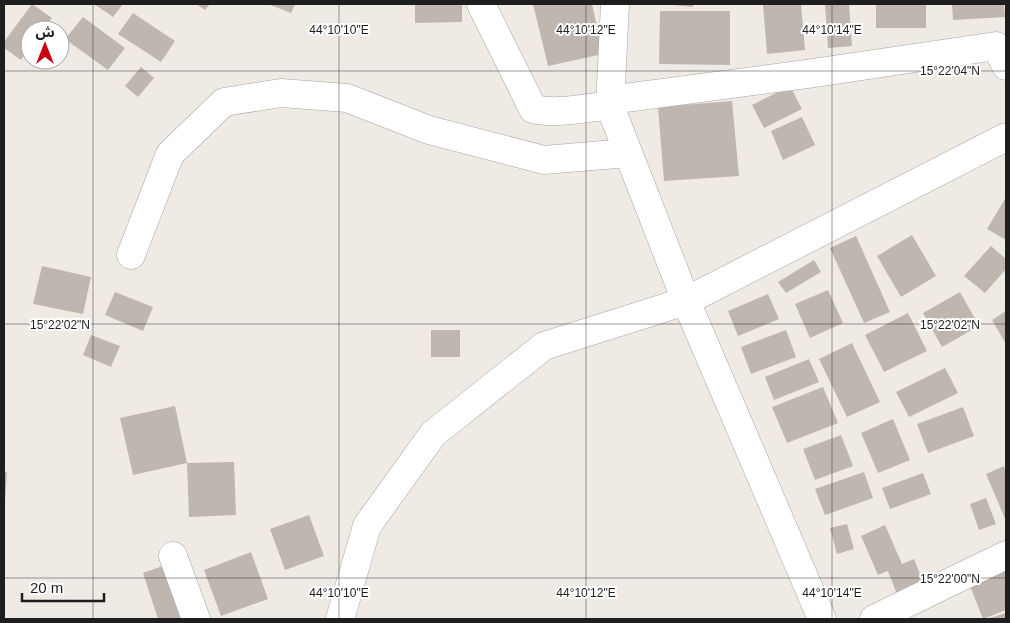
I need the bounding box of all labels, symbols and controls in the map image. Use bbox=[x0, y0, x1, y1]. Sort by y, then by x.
north arrow bbox=[20, 20, 70, 70]
text: 44°10'10"E bbox=[309, 23, 369, 37]
text: 44°10'12"E bbox=[556, 23, 616, 37]
text: 44°10'14"E bbox=[802, 23, 862, 37]
text: ش bbox=[35, 24, 55, 40]
text: 15°22'04"N bbox=[920, 64, 980, 78]
text: 15°22'02"N bbox=[30, 318, 90, 332]
text: 15°22'02"N bbox=[920, 318, 980, 332]
scale bar bbox=[22, 570, 105, 602]
text: 15°22'00"N bbox=[920, 572, 980, 586]
text: 20 m bbox=[30, 579, 63, 596]
text: 44°10'10"E bbox=[309, 586, 369, 600]
text: 44°10'12"E bbox=[556, 586, 616, 600]
text: 44°10'14"E bbox=[802, 586, 862, 600]

